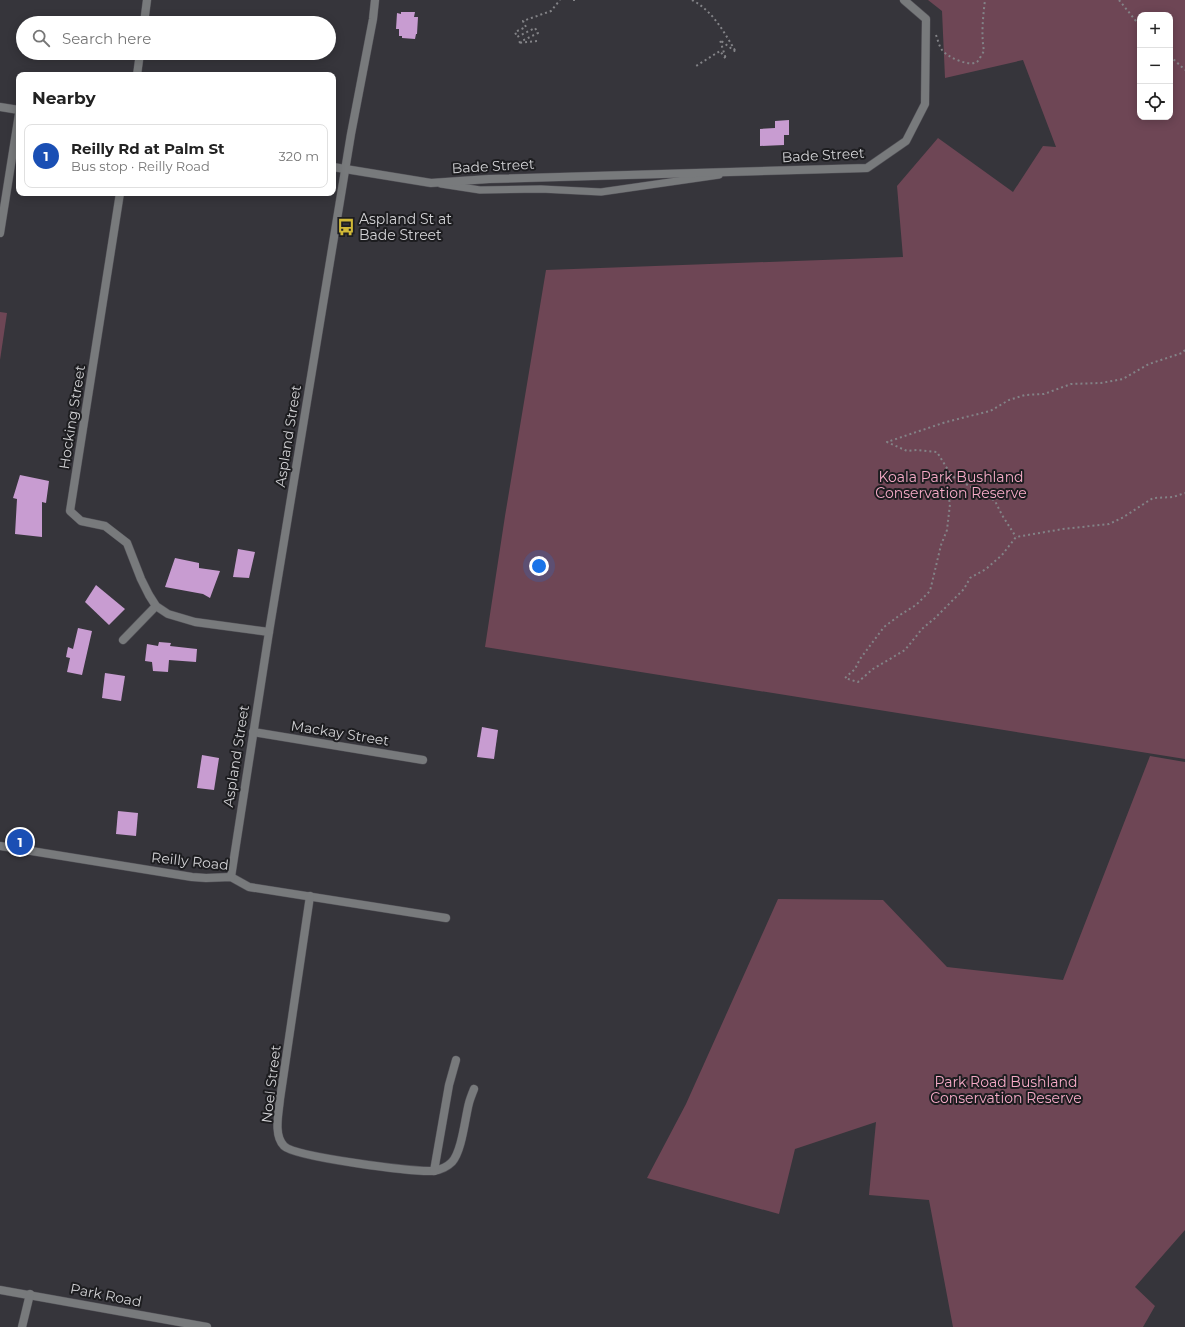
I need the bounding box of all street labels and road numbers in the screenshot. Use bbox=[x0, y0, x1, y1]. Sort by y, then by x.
street label: Bade Street bbox=[781, 144, 865, 166]
street label: Bade Street bbox=[451, 155, 535, 177]
street label: Hocking Street bbox=[55, 363, 89, 470]
street label: Aspland Street bbox=[271, 383, 305, 488]
street label: Aspland Street bbox=[219, 703, 253, 808]
street label: Mackay Street bbox=[290, 716, 391, 750]
street label: Reilly Road bbox=[150, 848, 230, 874]
street label: Noel Street bbox=[257, 1044, 285, 1124]
street label: Park Road bbox=[69, 1279, 143, 1311]

